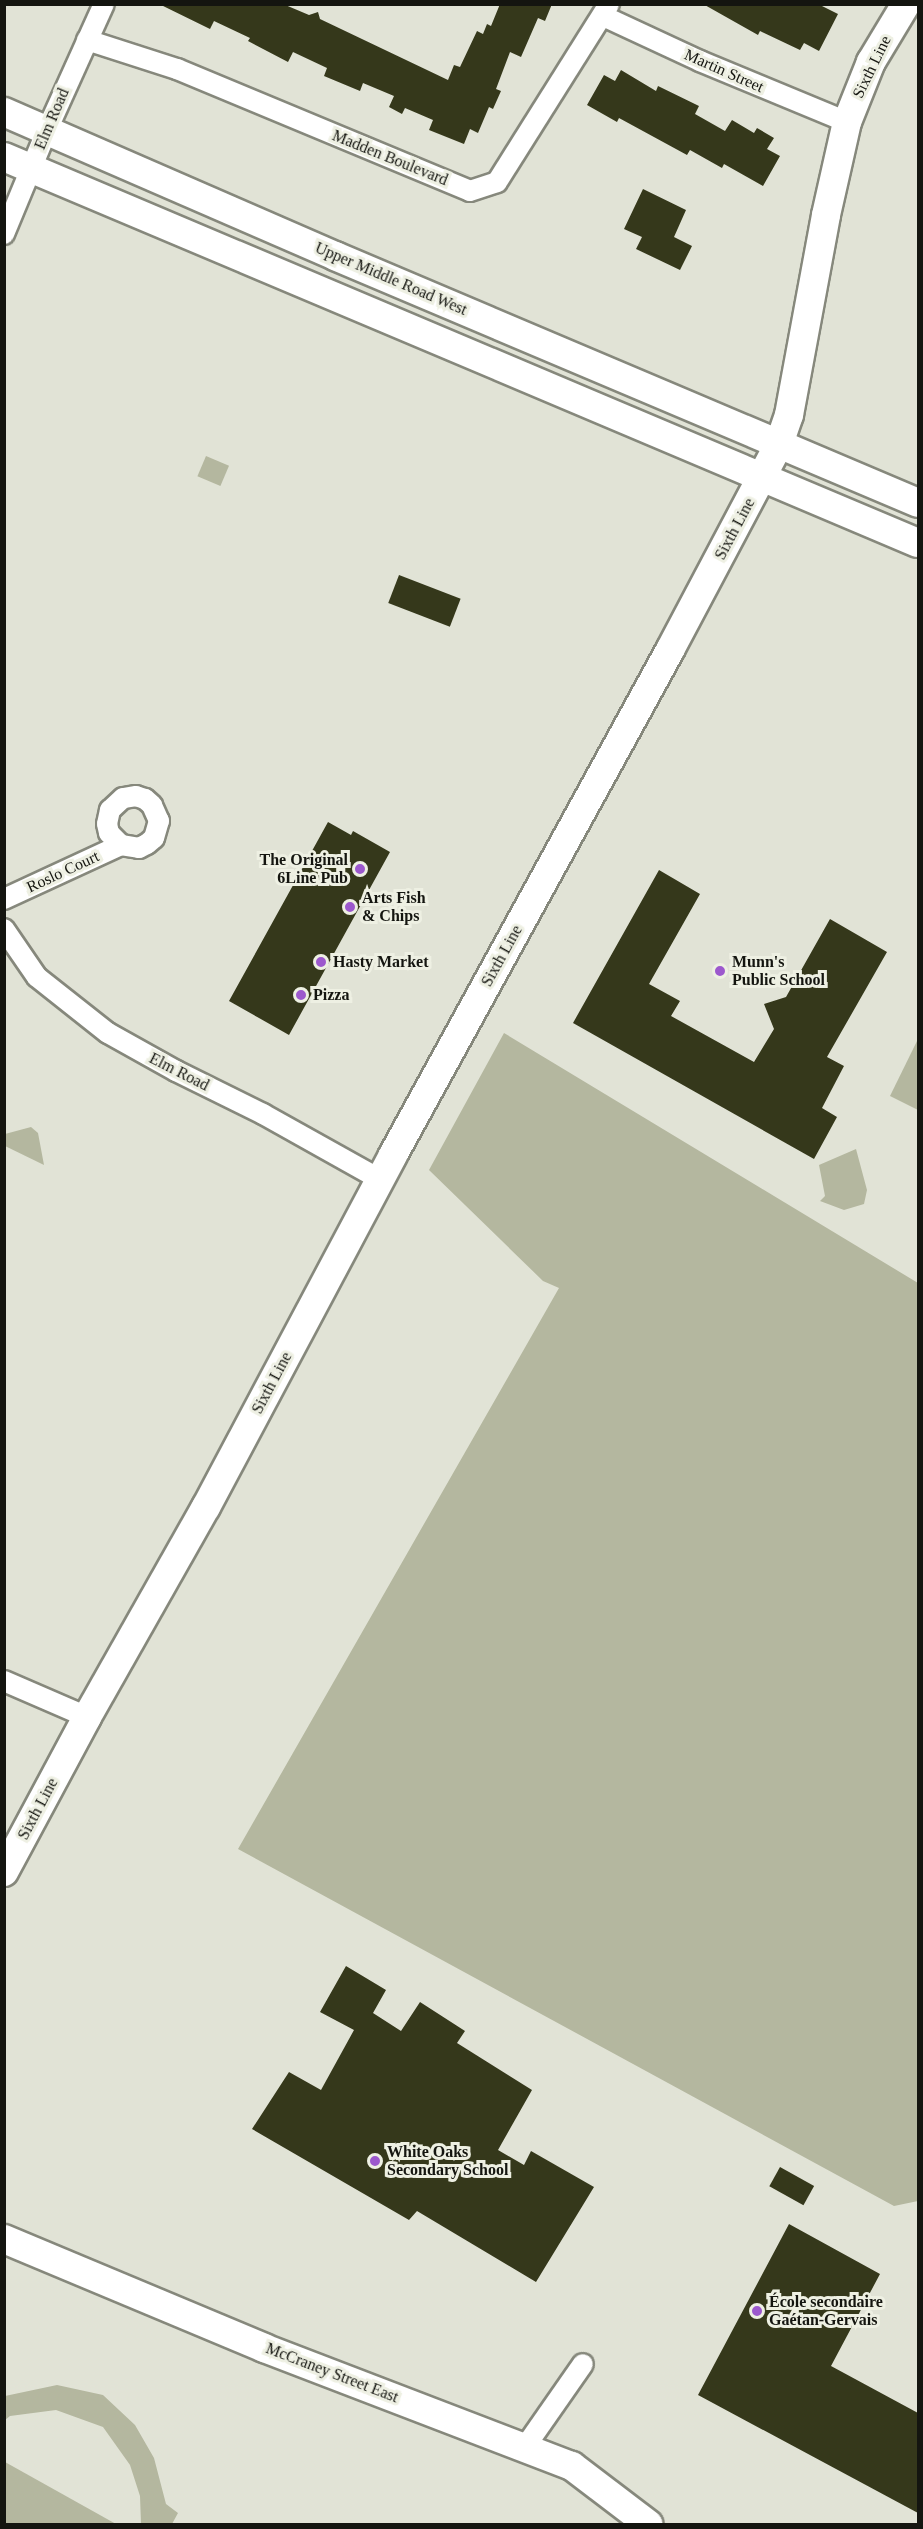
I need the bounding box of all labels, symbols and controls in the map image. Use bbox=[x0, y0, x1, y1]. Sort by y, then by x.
street label: Sixth Line bbox=[849, 33, 895, 101]
street label: Martin Street bbox=[681, 45, 767, 97]
street label: Elm Road bbox=[31, 86, 73, 152]
street label: Madden Boulevard bbox=[329, 126, 451, 190]
street label: Upper Middle Road West bbox=[312, 238, 470, 320]
street label: Sixth Line bbox=[711, 495, 759, 563]
street label: Roslo Court bbox=[24, 847, 102, 897]
place label: The Original 6Line Pub bbox=[260, 850, 348, 888]
marker: The Original 6Line Pub bbox=[353, 862, 367, 876]
place label: Arts Fish & Chips bbox=[362, 888, 426, 926]
marker: Arts Fish & Chips bbox=[343, 900, 357, 914]
street label: Sixth Line bbox=[477, 922, 527, 990]
place label: Hasty Market bbox=[333, 952, 429, 972]
place label: Munn's Public School bbox=[732, 952, 825, 990]
marker: Hasty Market bbox=[314, 955, 328, 969]
marker: Munn's Public School bbox=[713, 964, 727, 978]
place label: Pizza bbox=[313, 985, 349, 1005]
marker: Pizza bbox=[294, 988, 308, 1002]
street label: Elm Road bbox=[146, 1049, 212, 1095]
street label: Sixth Line bbox=[248, 1349, 296, 1417]
street label: Sixth Line bbox=[14, 1775, 62, 1843]
place label: White Oaks Secondary School bbox=[387, 2142, 508, 2180]
marker: White Oaks Secondary School bbox=[368, 2154, 382, 2168]
place label: École secondaire Gaétan-Gervais bbox=[769, 2292, 883, 2330]
marker: École secondaire Gaétan-Gervais bbox=[750, 2304, 764, 2318]
street label: McCraney Street East bbox=[263, 2339, 401, 2407]

